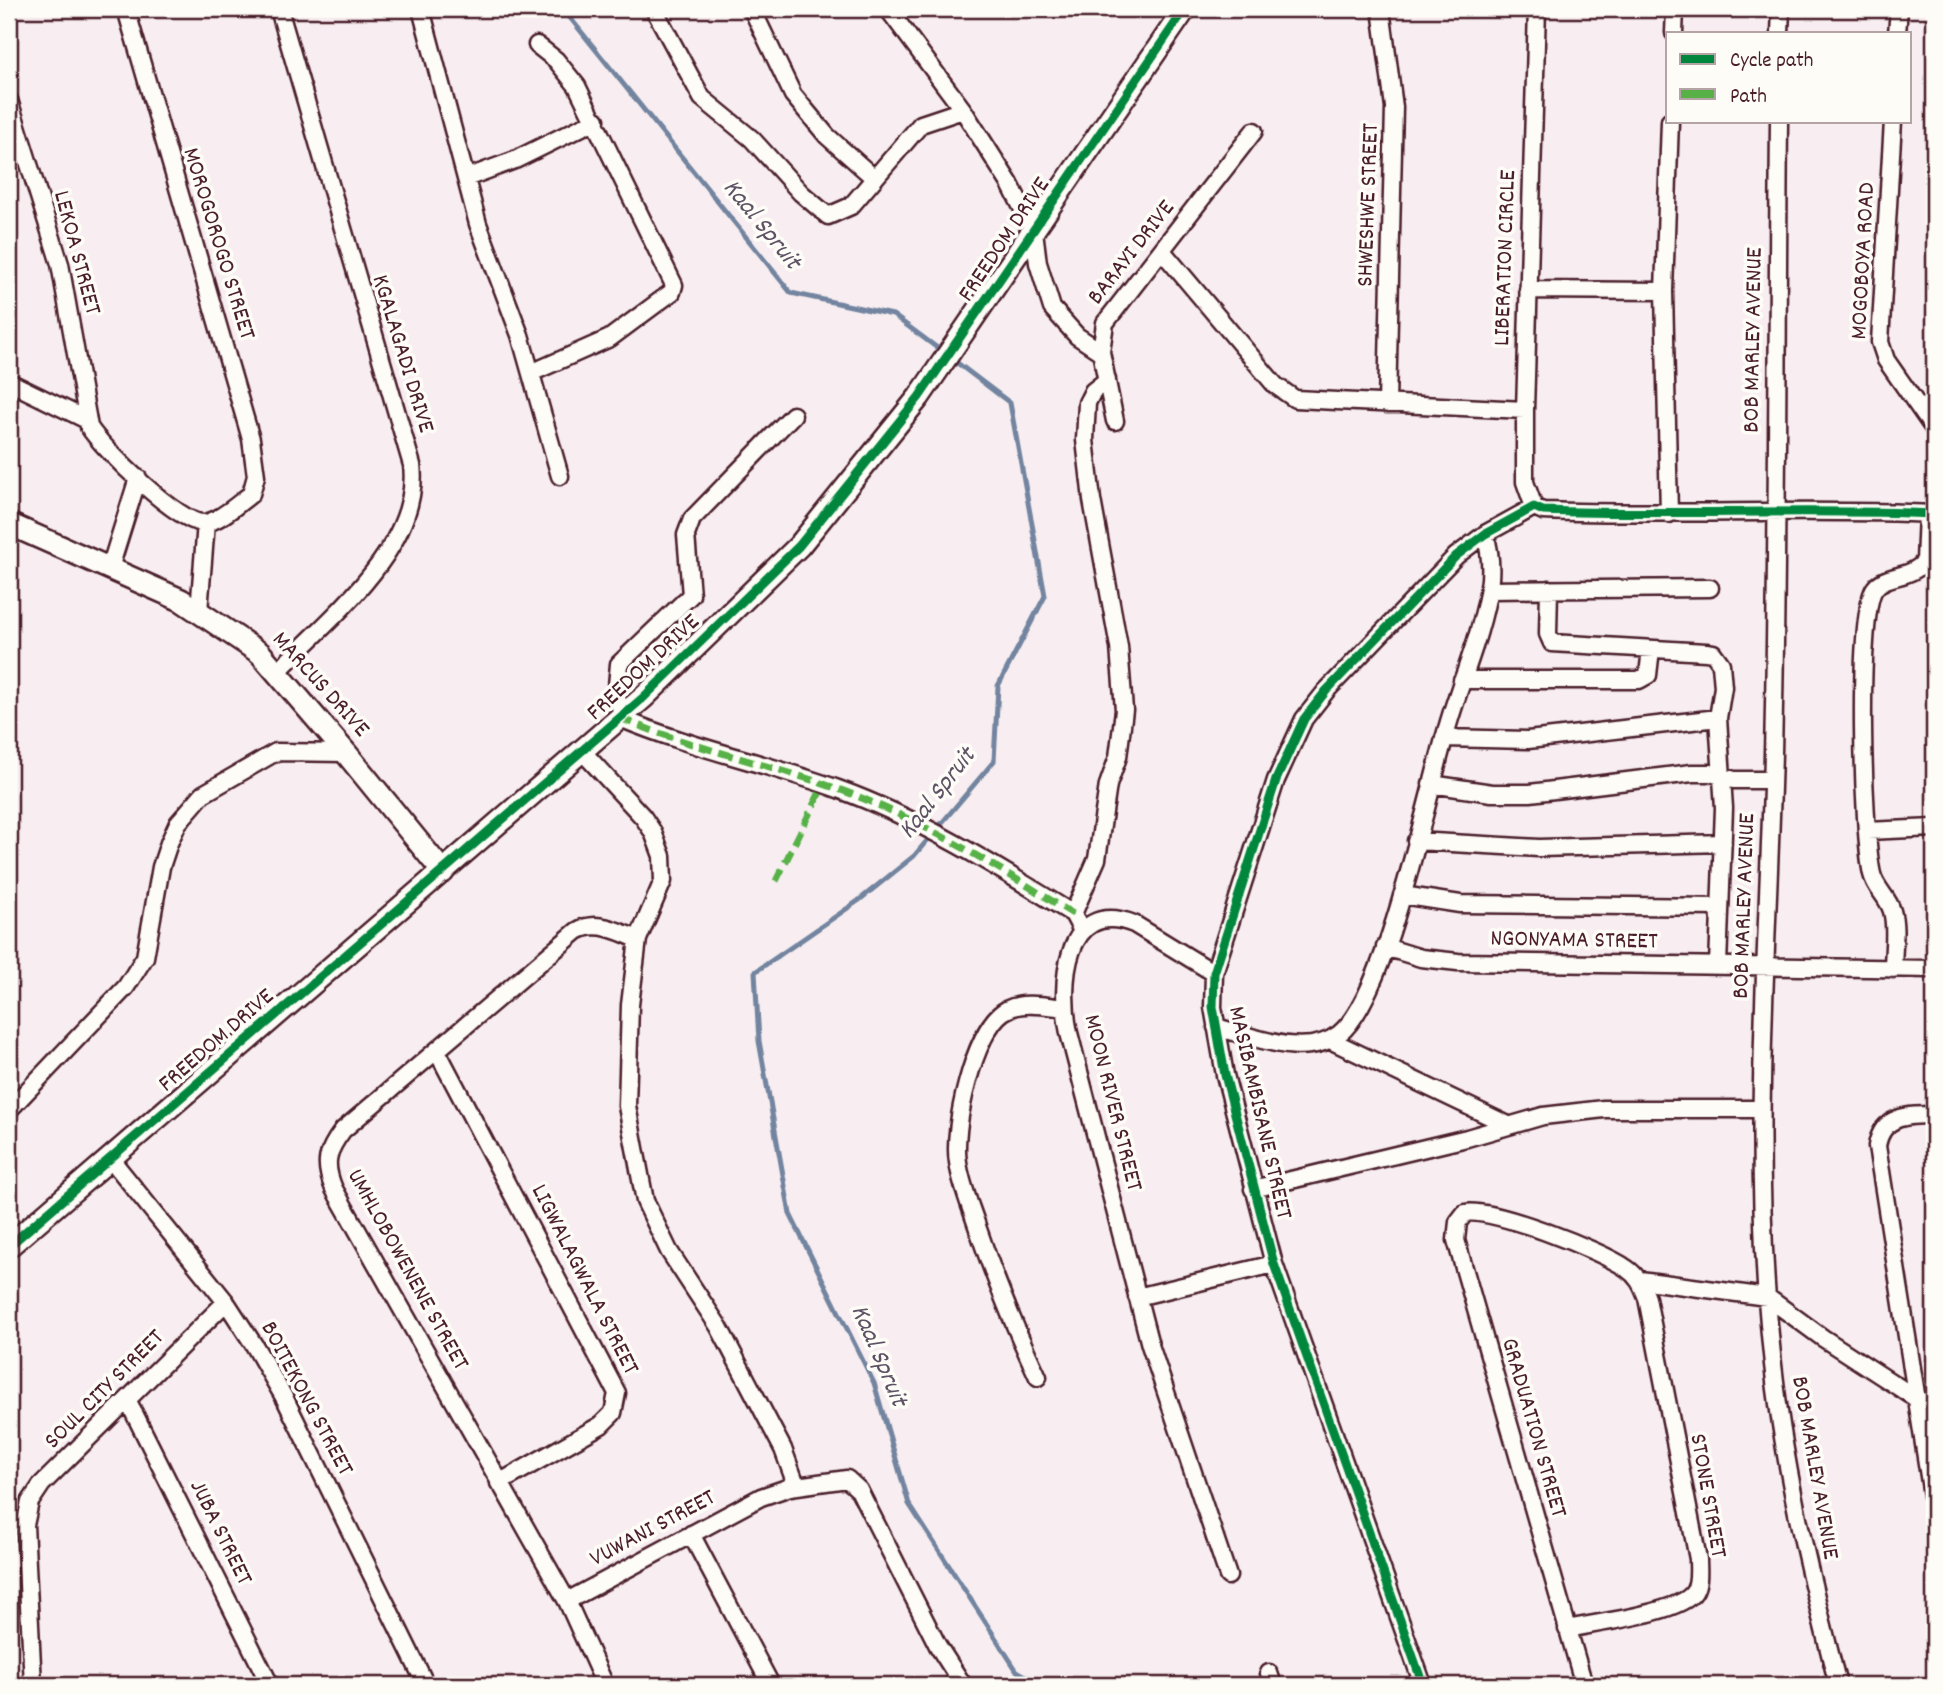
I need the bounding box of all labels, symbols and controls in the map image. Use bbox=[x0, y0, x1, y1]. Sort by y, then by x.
legend bbox=[1666, 32, 1912, 122]
text: Cycle path bbox=[1730, 47, 1813, 77]
text: Path bbox=[1730, 83, 1767, 113]
street label: SHWESHWE STREET bbox=[1349, 122, 1389, 287]
street label: MOROGOROGO STREET bbox=[173, 144, 264, 345]
street label: LIBERATION CIRCLE bbox=[1486, 169, 1526, 347]
street label: FREEDOM DRIVE bbox=[951, 171, 1059, 309]
water label: Kaal Spruit bbox=[713, 172, 811, 280]
street label: MOGOBOYA ROAD bbox=[1843, 182, 1885, 340]
street label: LEKOA STREET bbox=[43, 187, 109, 319]
street label: BARAYI DRIVE bbox=[1080, 193, 1184, 313]
street label: BOB MARLEY AVENUE bbox=[1735, 247, 1773, 433]
street label: KGALAGADI DRIVE bbox=[362, 271, 442, 437]
street label: FREEDOM DRIVE bbox=[580, 606, 708, 729]
street label: MARCUS DRIVE bbox=[263, 624, 377, 746]
water label: Kaal Spruit bbox=[890, 738, 987, 848]
street label: BOB MARLEY AVENUE bbox=[1725, 812, 1765, 999]
street label: NGONYAMA STREET bbox=[1490, 923, 1658, 959]
street label: FREEDOM DRIVE bbox=[152, 981, 283, 1101]
street label: MASIBAMBISANE STREET bbox=[1218, 1003, 1300, 1223]
street label: MOON RIVER STREET bbox=[1074, 1011, 1150, 1195]
street label: UMHLOBOWENENE STREET bbox=[337, 1163, 477, 1377]
street label: LIGWALAGWALA STREET bbox=[521, 1179, 647, 1382]
water label: Kaal Spruit bbox=[840, 1299, 917, 1415]
street label: BOITEKONG STREET bbox=[251, 1316, 361, 1483]
street label: SOUL CITY STREET bbox=[37, 1322, 173, 1458]
street label: GRADUATION STREET bbox=[1491, 1334, 1575, 1522]
street label: BOB MARLEY AVENUE bbox=[1781, 1374, 1847, 1563]
street label: STONE STREET bbox=[1679, 1431, 1735, 1561]
street label: JUBA STREET bbox=[180, 1475, 260, 1592]
street label: VUWANI STREET bbox=[584, 1481, 722, 1576]

